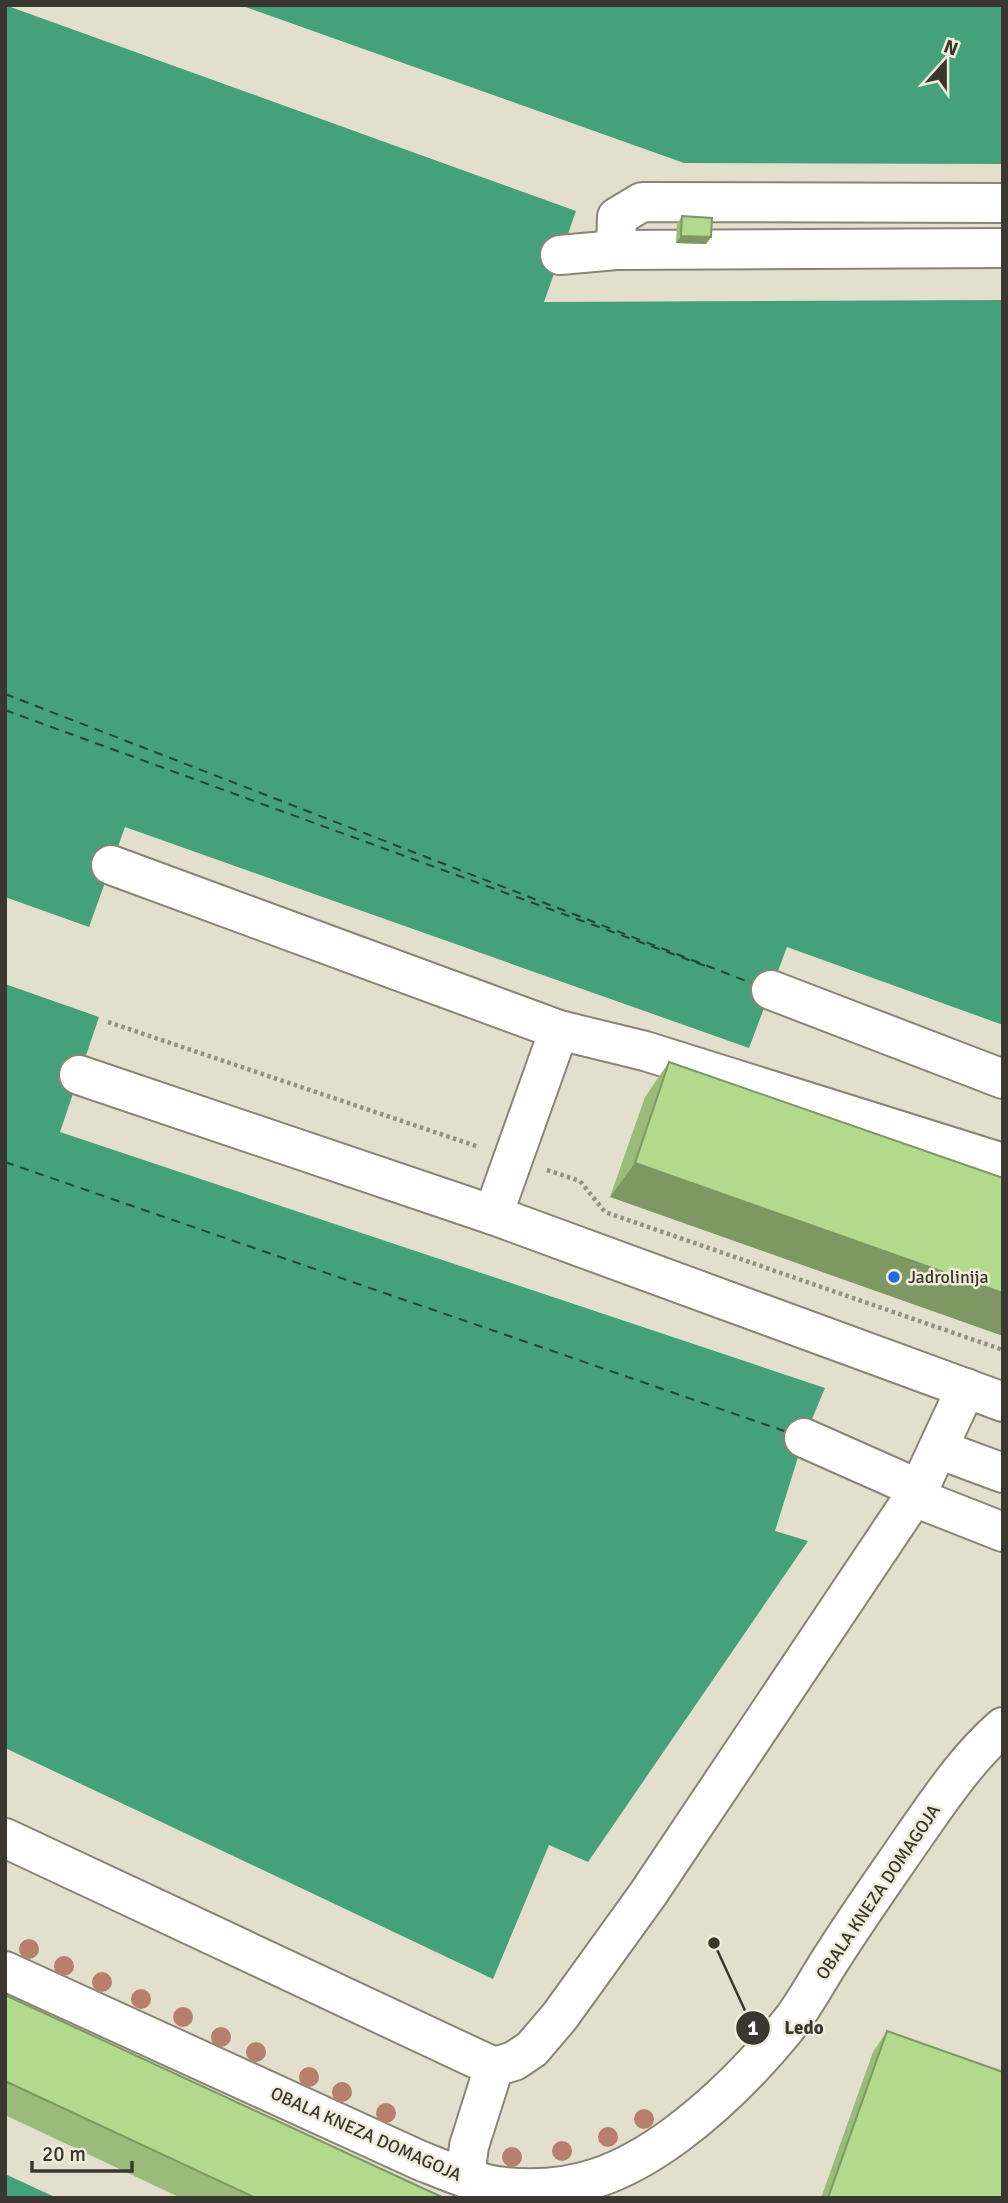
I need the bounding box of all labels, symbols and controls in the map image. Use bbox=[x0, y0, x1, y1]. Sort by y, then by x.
north arrow bbox=[910, 28, 980, 98]
text: N bbox=[940, 34, 961, 62]
place label: Jadrolinija bbox=[908, 1266, 989, 1288]
marker: Jadrolinija bbox=[886, 1269, 902, 1285]
street label: OBALA KNEZA DOMAGOJA bbox=[811, 1800, 945, 1984]
callout: Ledo bbox=[735, 2008, 837, 2048]
text: 1 bbox=[747, 2015, 759, 2041]
text: Ledo bbox=[784, 2016, 824, 2040]
street label: OBALA KNEZA DOMAGOJA bbox=[267, 2082, 465, 2186]
scale bar bbox=[32, 2130, 131, 2174]
text: 20 m bbox=[42, 2141, 86, 2167]

